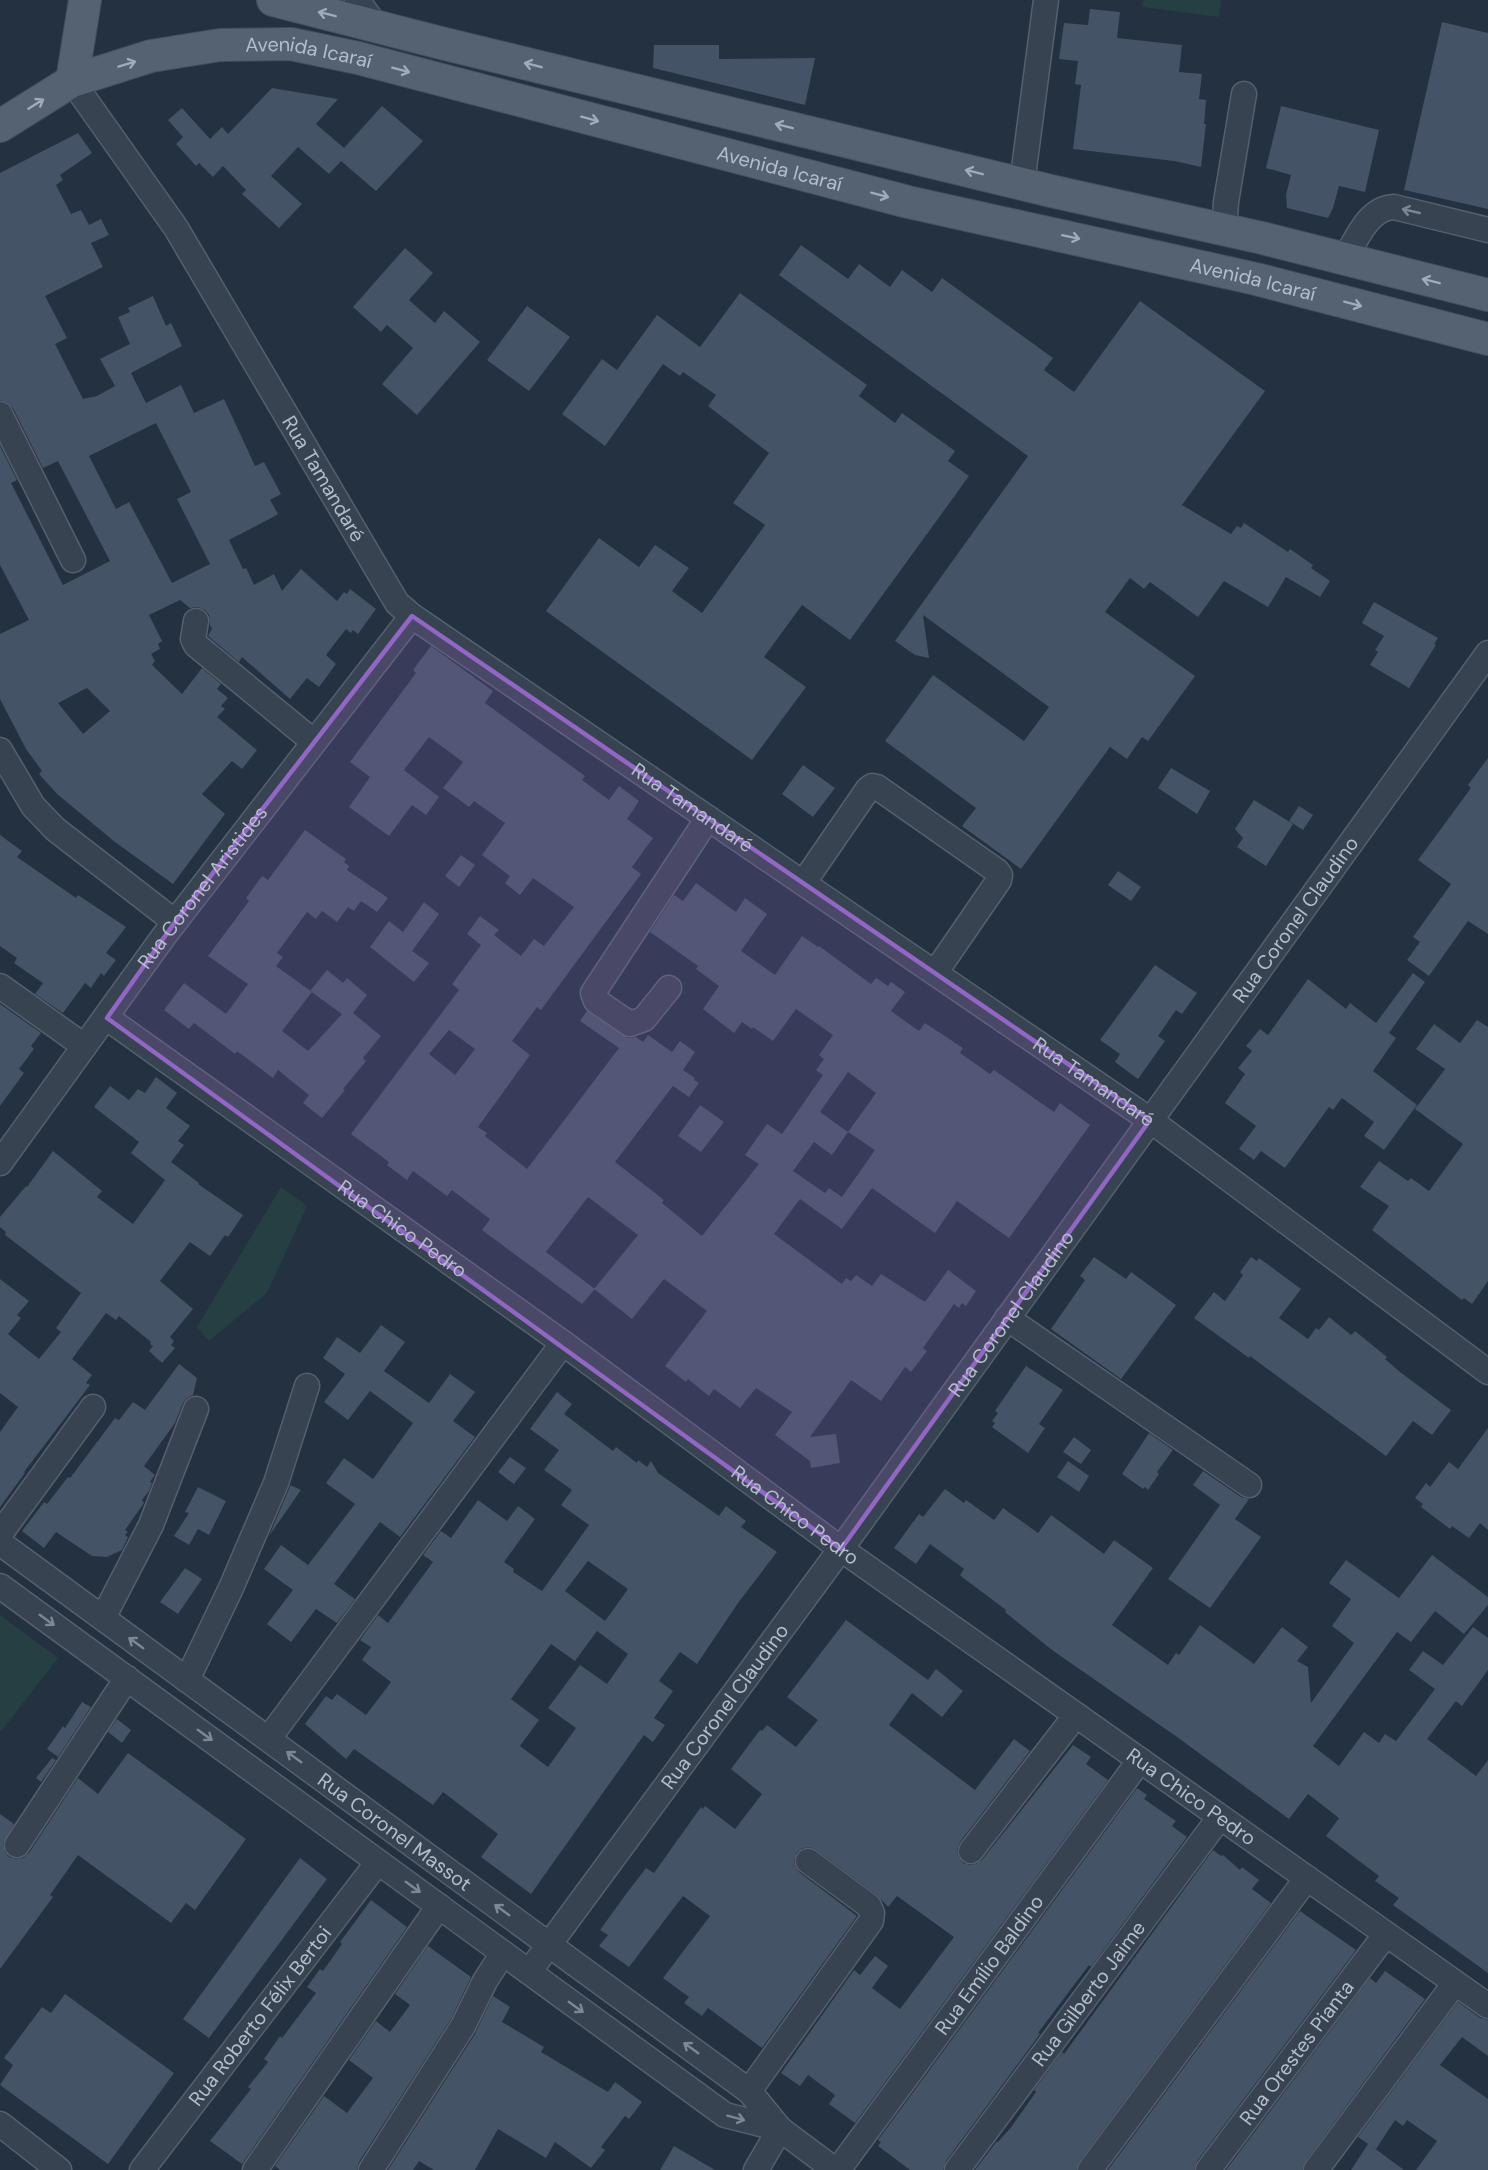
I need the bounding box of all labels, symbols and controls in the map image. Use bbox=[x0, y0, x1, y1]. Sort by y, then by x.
one-way arrow bbox=[318, 7, 337, 19]
street label: Avenida Icaraí bbox=[245, 31, 376, 74]
one-way arrow bbox=[117, 58, 136, 69]
one-way arrow bbox=[524, 59, 543, 71]
one-way arrow bbox=[392, 64, 411, 76]
one-way arrow bbox=[27, 97, 44, 109]
one-way arrow bbox=[580, 114, 599, 125]
one-way arrow bbox=[775, 119, 794, 131]
street label: Avenida Icaraí bbox=[714, 140, 846, 197]
one-way arrow bbox=[964, 165, 983, 177]
one-way arrow bbox=[870, 190, 889, 201]
one-way arrow bbox=[1401, 205, 1420, 217]
one-way arrow bbox=[1060, 232, 1080, 243]
street label: Avenida Icaraí bbox=[1187, 252, 1319, 307]
one-way arrow bbox=[1422, 275, 1441, 287]
one-way arrow bbox=[1343, 299, 1362, 310]
street label: Rua Tamandaré bbox=[276, 411, 371, 547]
street label: Rua Tamandaré bbox=[627, 757, 759, 858]
street label: Rua Coronel Aristides bbox=[131, 800, 273, 974]
street label: Rua Coronel Claudino bbox=[1227, 831, 1364, 1008]
street label: Rua Tamandaré bbox=[1028, 1031, 1160, 1133]
street label: Rua Chico Pedro bbox=[333, 1174, 472, 1284]
street label: Rua Coronel Claudino bbox=[942, 1225, 1080, 1402]
street label: Rua Chico Pedro bbox=[726, 1459, 864, 1571]
one-way arrow bbox=[39, 1614, 55, 1626]
street label: Rua Coronel Claudino bbox=[655, 1618, 794, 1794]
one-way arrow bbox=[129, 1636, 145, 1649]
one-way arrow bbox=[196, 1729, 212, 1741]
street label: Rua Chico Pedro bbox=[1122, 1742, 1261, 1851]
one-way arrow bbox=[287, 1751, 303, 1763]
street label: Rua Coronel Massot bbox=[313, 1767, 477, 1897]
one-way arrow bbox=[405, 1881, 421, 1893]
street label: Rua Emílio Baldino bbox=[929, 1889, 1049, 2040]
one-way arrow bbox=[495, 1903, 511, 1916]
street label: Rua Gilberto Jaime bbox=[1026, 1916, 1151, 2072]
street label: Rua Roberto Félix Bertoi bbox=[183, 1921, 337, 2111]
street label: Rua Orestes Pianta bbox=[1233, 1975, 1360, 2130]
one-way arrow bbox=[568, 2000, 584, 2013]
one-way arrow bbox=[683, 2042, 699, 2054]
one-way arrow bbox=[726, 2112, 745, 2124]

